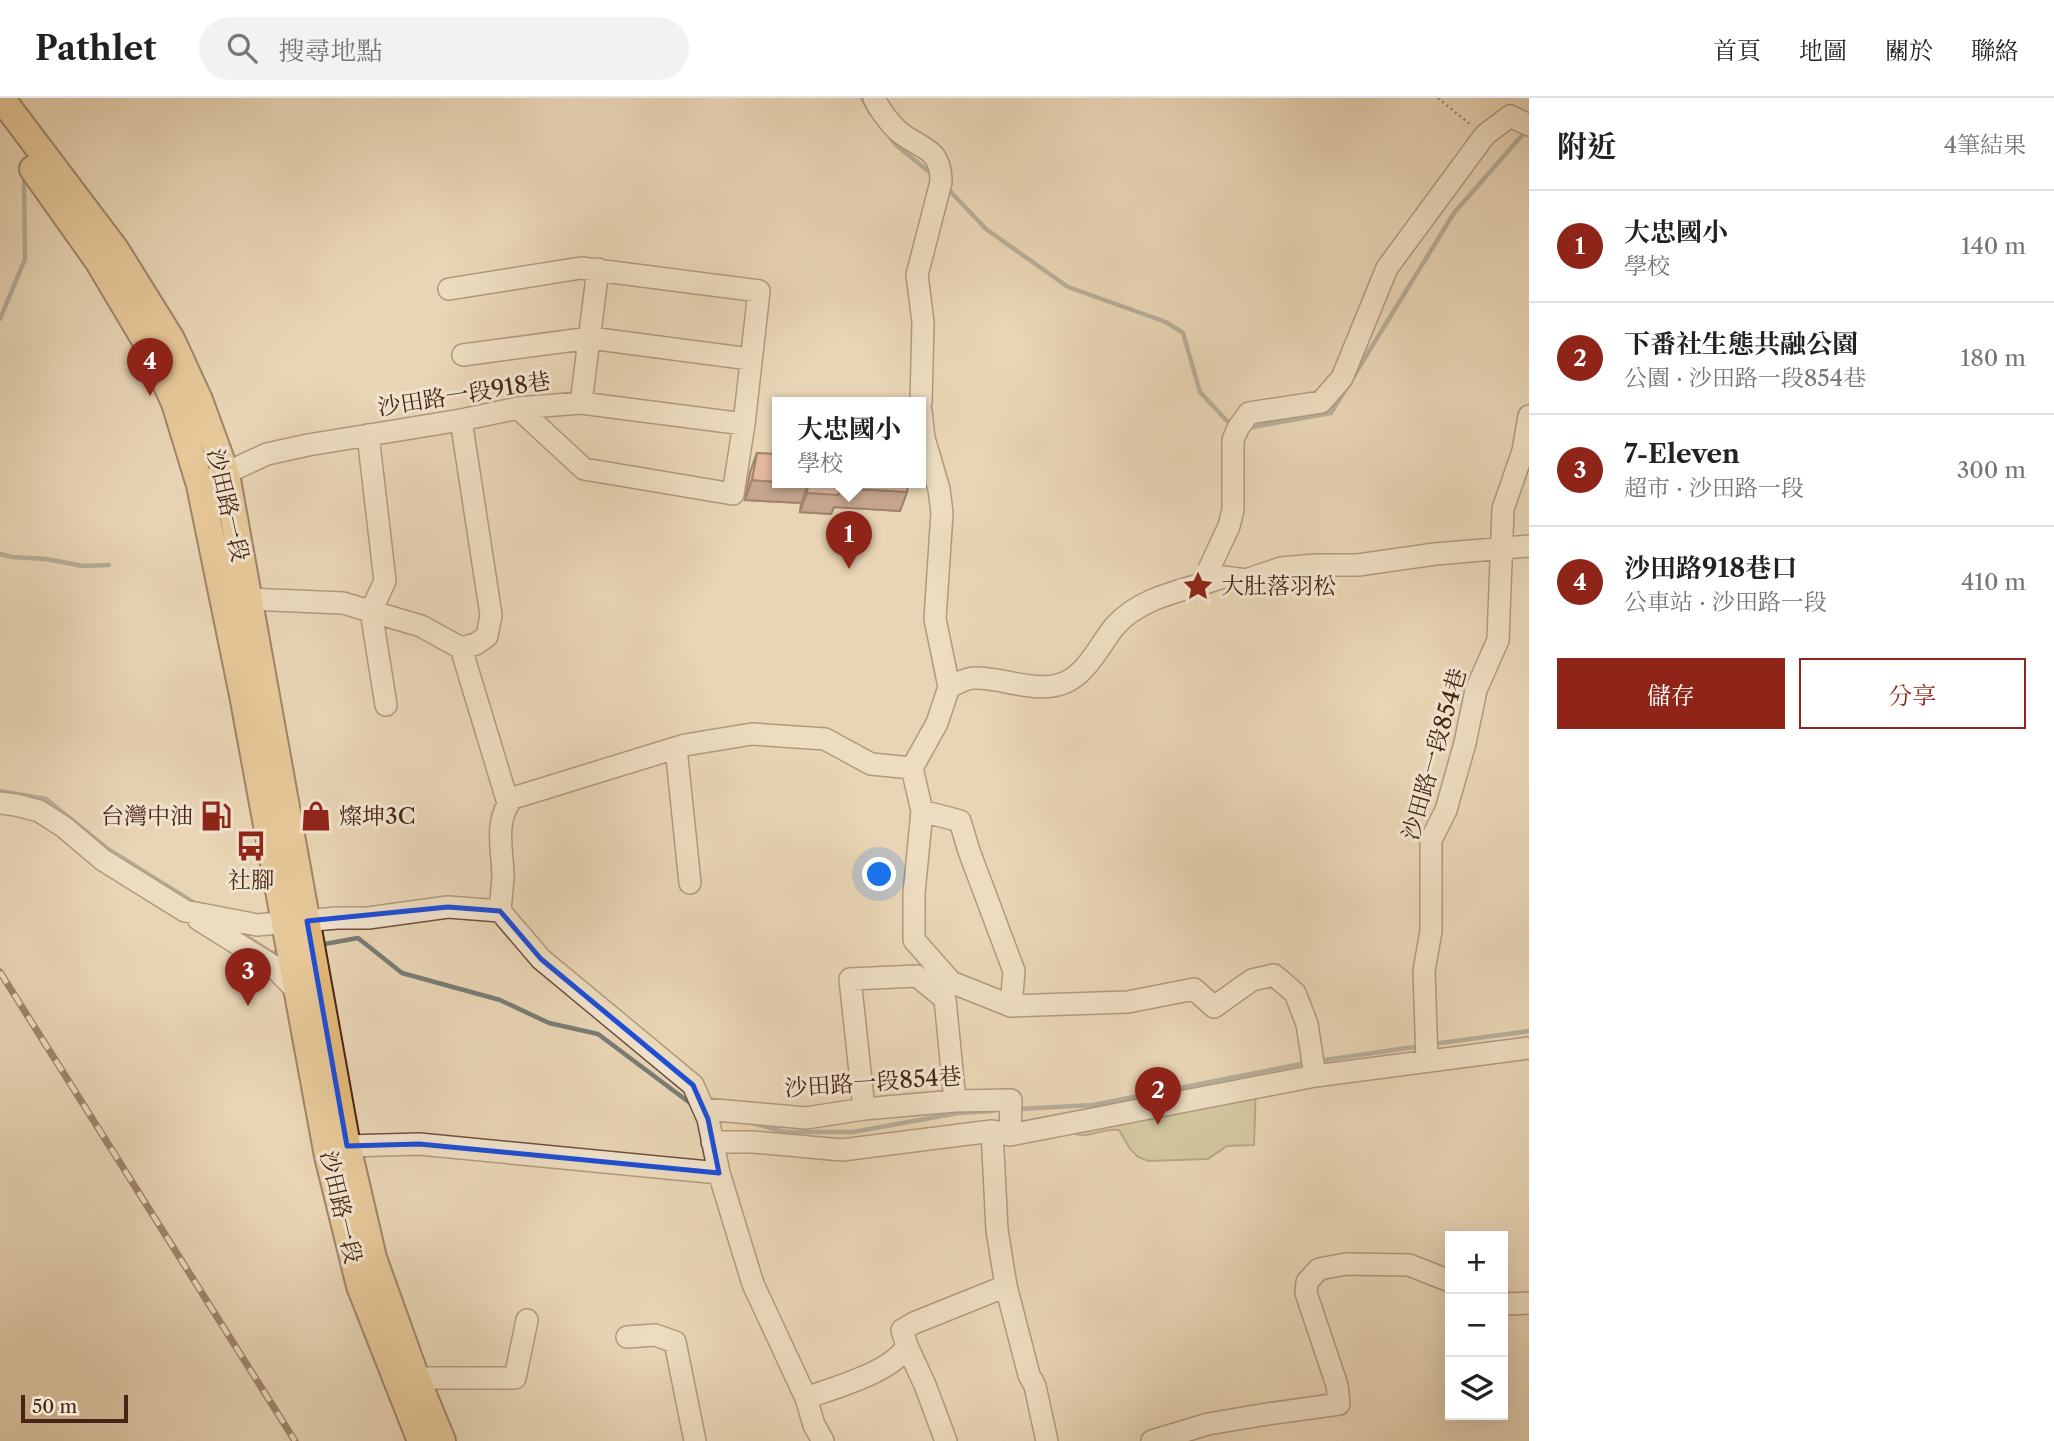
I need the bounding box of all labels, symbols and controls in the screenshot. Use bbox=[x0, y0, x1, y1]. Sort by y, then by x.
search box bbox=[199, 17, 689, 80]
text: Pathlet bbox=[35, 28, 157, 69]
icon: search bbox=[223, 29, 261, 67]
text: 搜尋地點 bbox=[279, 35, 383, 67]
text: 首頁 bbox=[1713, 36, 1761, 65]
text: 地圖 bbox=[1799, 36, 1847, 65]
text: 關於 bbox=[1885, 36, 1933, 65]
text: 聯絡 bbox=[1971, 36, 2019, 65]
text: 附近 bbox=[1557, 128, 1617, 165]
text: 4筆結果 bbox=[1944, 131, 2026, 159]
text: 大忠國小 bbox=[1624, 216, 1728, 248]
text: 1 bbox=[1575, 232, 1585, 260]
text: 140 m bbox=[1961, 232, 2026, 260]
text: 學校 bbox=[1624, 252, 1670, 280]
text: 下番社生態共融公園 bbox=[1624, 328, 1858, 360]
pin: 4 bbox=[127, 338, 173, 396]
text: 2 bbox=[1573, 344, 1587, 372]
text: 180 m bbox=[1961, 344, 2026, 372]
text: 公園 · 沙田路一段854巷 bbox=[1624, 364, 1866, 392]
street label: 沙田路一段918巷 bbox=[375, 367, 553, 421]
popup bbox=[772, 397, 926, 488]
text: 大忠國小 bbox=[797, 413, 901, 445]
text: 7-Eleven bbox=[1624, 438, 1740, 470]
street label: 沙田路一段 bbox=[201, 446, 255, 564]
text: 學校 bbox=[797, 449, 843, 477]
text: 3 bbox=[1574, 456, 1587, 484]
text: 300 m bbox=[1957, 456, 2026, 484]
text: 超市 · 沙田路一段 bbox=[1624, 474, 1804, 502]
pin: 1 bbox=[826, 511, 872, 569]
text: 沙田路918巷口 bbox=[1624, 552, 1797, 584]
text: 4 bbox=[1573, 568, 1587, 596]
text: 410 m bbox=[1961, 568, 2026, 596]
place icon: 大肚落羽松 bbox=[1181, 569, 1215, 603]
place label: 大肚落羽松 bbox=[1221, 572, 1336, 600]
text: 公車站 · 沙田路一段 bbox=[1624, 588, 1827, 616]
button: 儲存 bbox=[1557, 658, 1785, 729]
button: 分享 bbox=[1799, 658, 2026, 729]
street label: 沙田路一段854巷 bbox=[1396, 665, 1472, 843]
fuel station icon: 台灣中油 bbox=[199, 799, 233, 833]
shop icon: 燦坤3C bbox=[299, 799, 333, 833]
place label: 台灣中油 bbox=[101, 802, 193, 830]
place label: 燦坤3C bbox=[339, 802, 415, 830]
bus stop icon: 社腳 bbox=[234, 829, 268, 863]
your location bbox=[862, 857, 896, 891]
place label: 社腳 bbox=[228, 866, 274, 894]
pin: 3 bbox=[225, 948, 271, 1006]
street label: 沙田路一段854巷 bbox=[784, 1062, 962, 1102]
pin: 2 bbox=[1135, 1067, 1181, 1125]
street label: 沙田路一段 bbox=[314, 1148, 368, 1266]
map controls bbox=[1445, 1231, 1508, 1420]
button: + bbox=[1445, 1231, 1508, 1294]
button: − bbox=[1445, 1294, 1508, 1357]
button: layers bbox=[1445, 1357, 1508, 1420]
scale bar bbox=[21, 1392, 128, 1424]
text: 50 m bbox=[32, 1395, 77, 1418]

